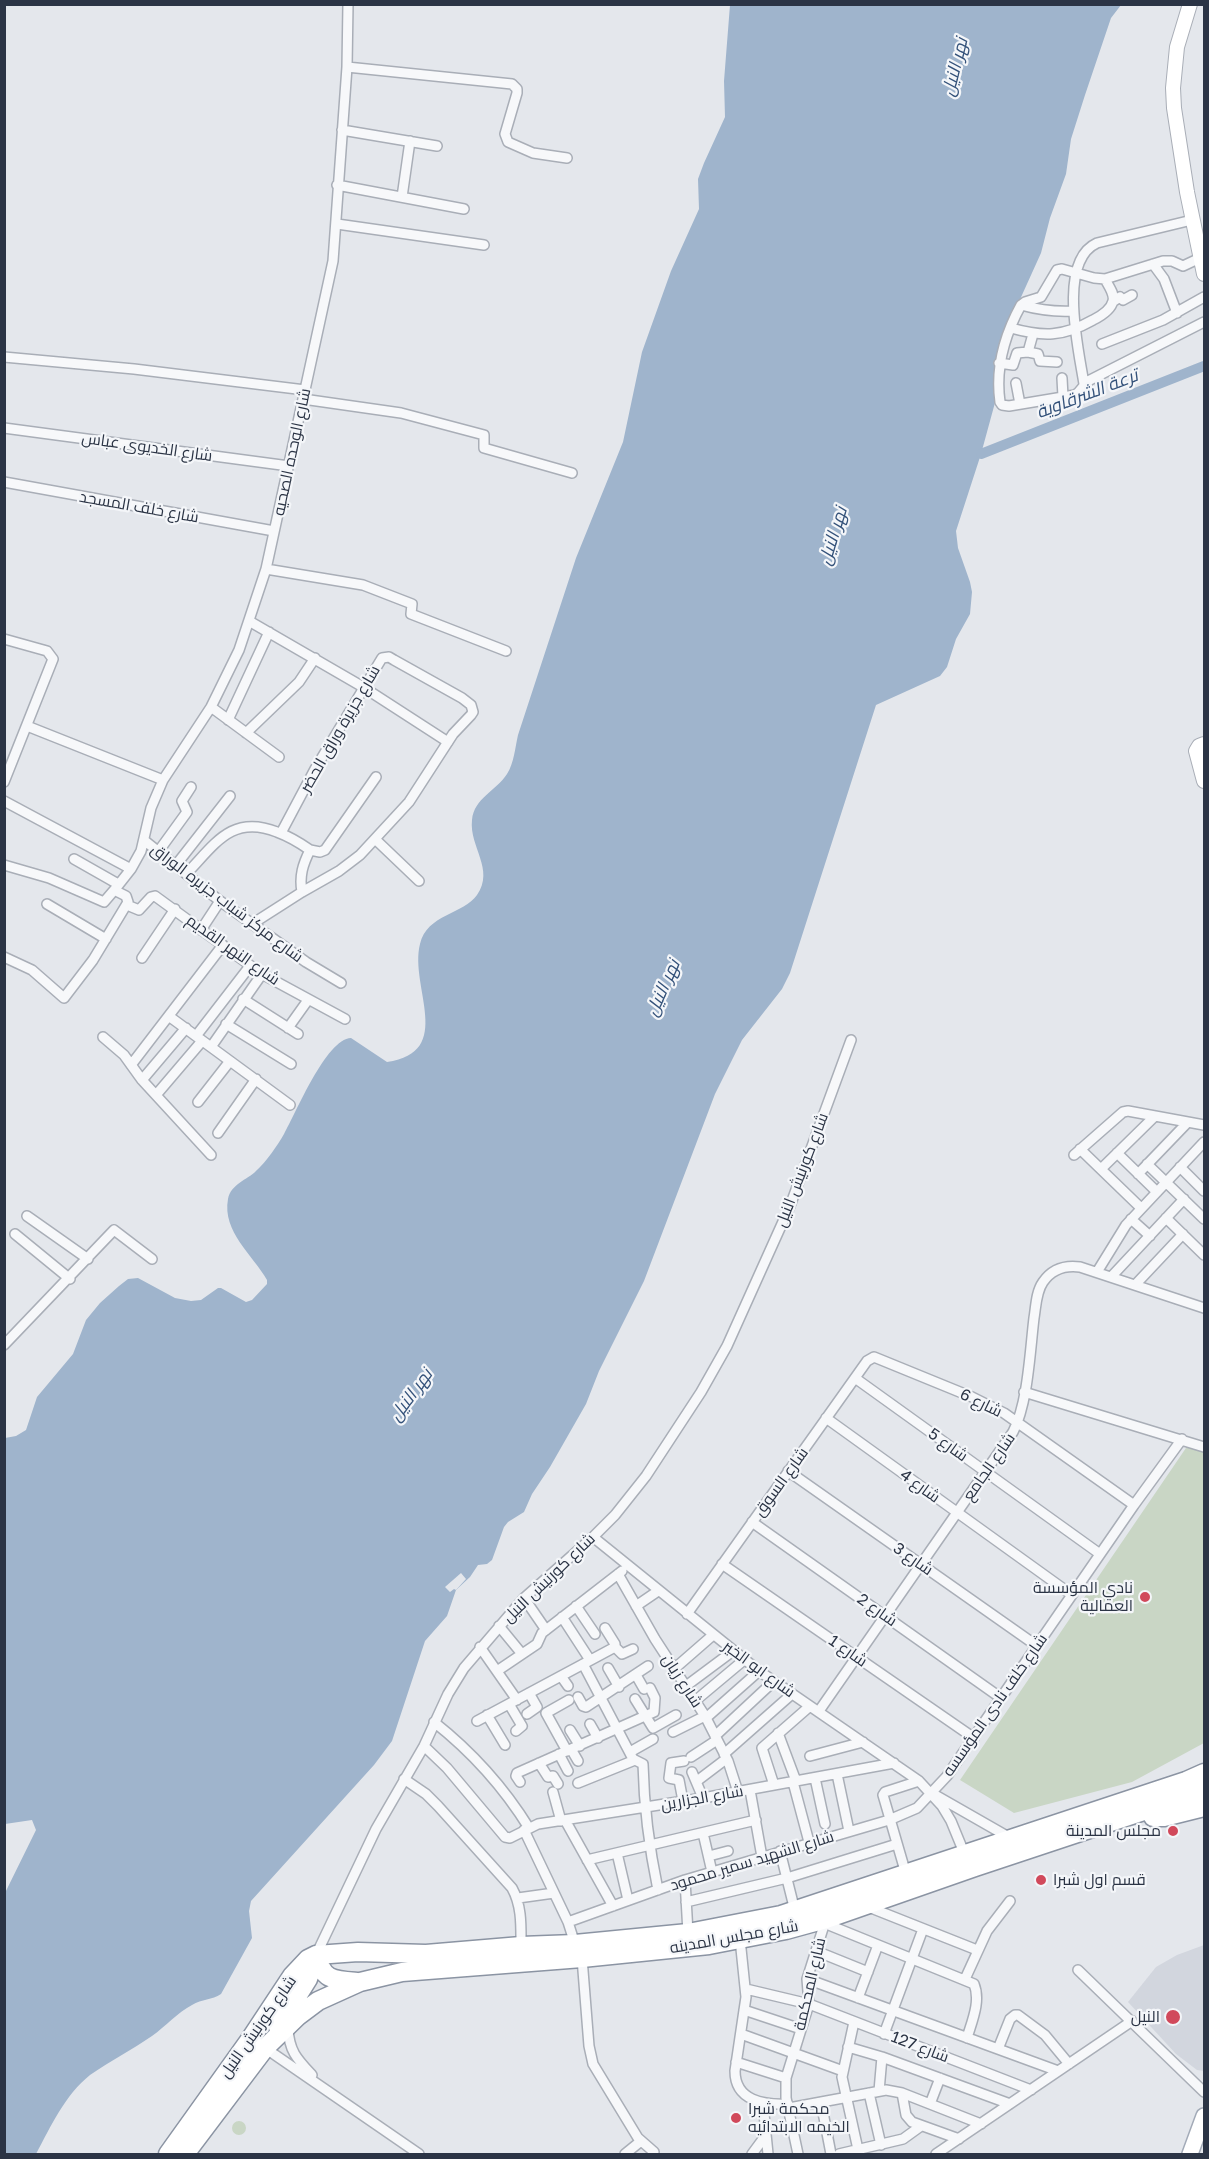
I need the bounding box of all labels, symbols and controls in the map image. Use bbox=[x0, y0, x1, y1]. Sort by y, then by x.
water label: نهر النيل bbox=[937, 35, 973, 99]
water label: ترعة الشرقاوية bbox=[1033, 365, 1141, 423]
street label: شارع الوحده الصحيه bbox=[269, 387, 315, 517]
street label: شارع الخديوى عباس bbox=[80, 428, 214, 466]
street label: شارع خلف المسجد bbox=[78, 487, 200, 527]
water label: نهر النيل bbox=[814, 504, 852, 568]
street label: شارع جزيرة وراق الحضر bbox=[296, 662, 384, 796]
street label: شارع مركز شباب جزيره الوراق bbox=[147, 839, 307, 967]
street label: شارع النهر القديم bbox=[182, 911, 284, 989]
water label: نهر النيل bbox=[641, 956, 685, 1020]
street label: شارع كورنيش النيل bbox=[771, 1110, 833, 1230]
water label: نهر النيل bbox=[385, 1365, 437, 1425]
street label: شارع 6 bbox=[957, 1385, 1005, 1421]
street label: شارع 5 bbox=[924, 1424, 972, 1466]
street label: شارع الجامع bbox=[959, 1429, 1019, 1505]
street label: شارع السوق bbox=[750, 1444, 812, 1520]
street label: شارع 4 bbox=[896, 1465, 944, 1507]
street label: شارع كورنيش النيل bbox=[499, 1529, 599, 1627]
street label: شارع 3 bbox=[889, 1538, 937, 1580]
place label: نادي المؤسسة العمالية bbox=[1033, 1578, 1133, 1616]
street label: شارع 2 bbox=[853, 1589, 901, 1631]
marker: نادي المؤسسة العمالية bbox=[1138, 1590, 1152, 1604]
street label: شارع خلف نادى المؤسسه bbox=[938, 1630, 1052, 1780]
street label: شارع 1 bbox=[825, 1631, 871, 1671]
street label: شارع ابو الخير bbox=[719, 1636, 799, 1702]
street label: شارع زيان bbox=[658, 1651, 706, 1711]
street label: شارع الجزارين bbox=[659, 1781, 745, 1815]
place label: مجلس المدينة bbox=[1066, 1821, 1161, 1841]
marker: مجلس المدينة bbox=[1166, 1824, 1180, 1838]
street label: شارع الشهيد سمير محمود bbox=[668, 1827, 836, 1895]
place label: قسم اول شبرا bbox=[1053, 1870, 1146, 1890]
marker: قسم اول شبرا bbox=[1034, 1873, 1048, 1887]
street label: شارع مجلس المدينه bbox=[668, 1916, 800, 1958]
street label: شارع المحكمة bbox=[790, 1936, 830, 2032]
street label: شارع كورنيش النيل bbox=[216, 1972, 300, 2082]
place label: النيل bbox=[1131, 2007, 1160, 2027]
marker: النيل bbox=[1164, 2008, 1182, 2026]
street label: شارع 127 bbox=[888, 2027, 952, 2067]
place label: محكمة شبرا الخيمه الابتدائيه bbox=[748, 2099, 850, 2137]
marker: محكمة شبرا الخيمه الابتدائيه bbox=[729, 2111, 743, 2125]

